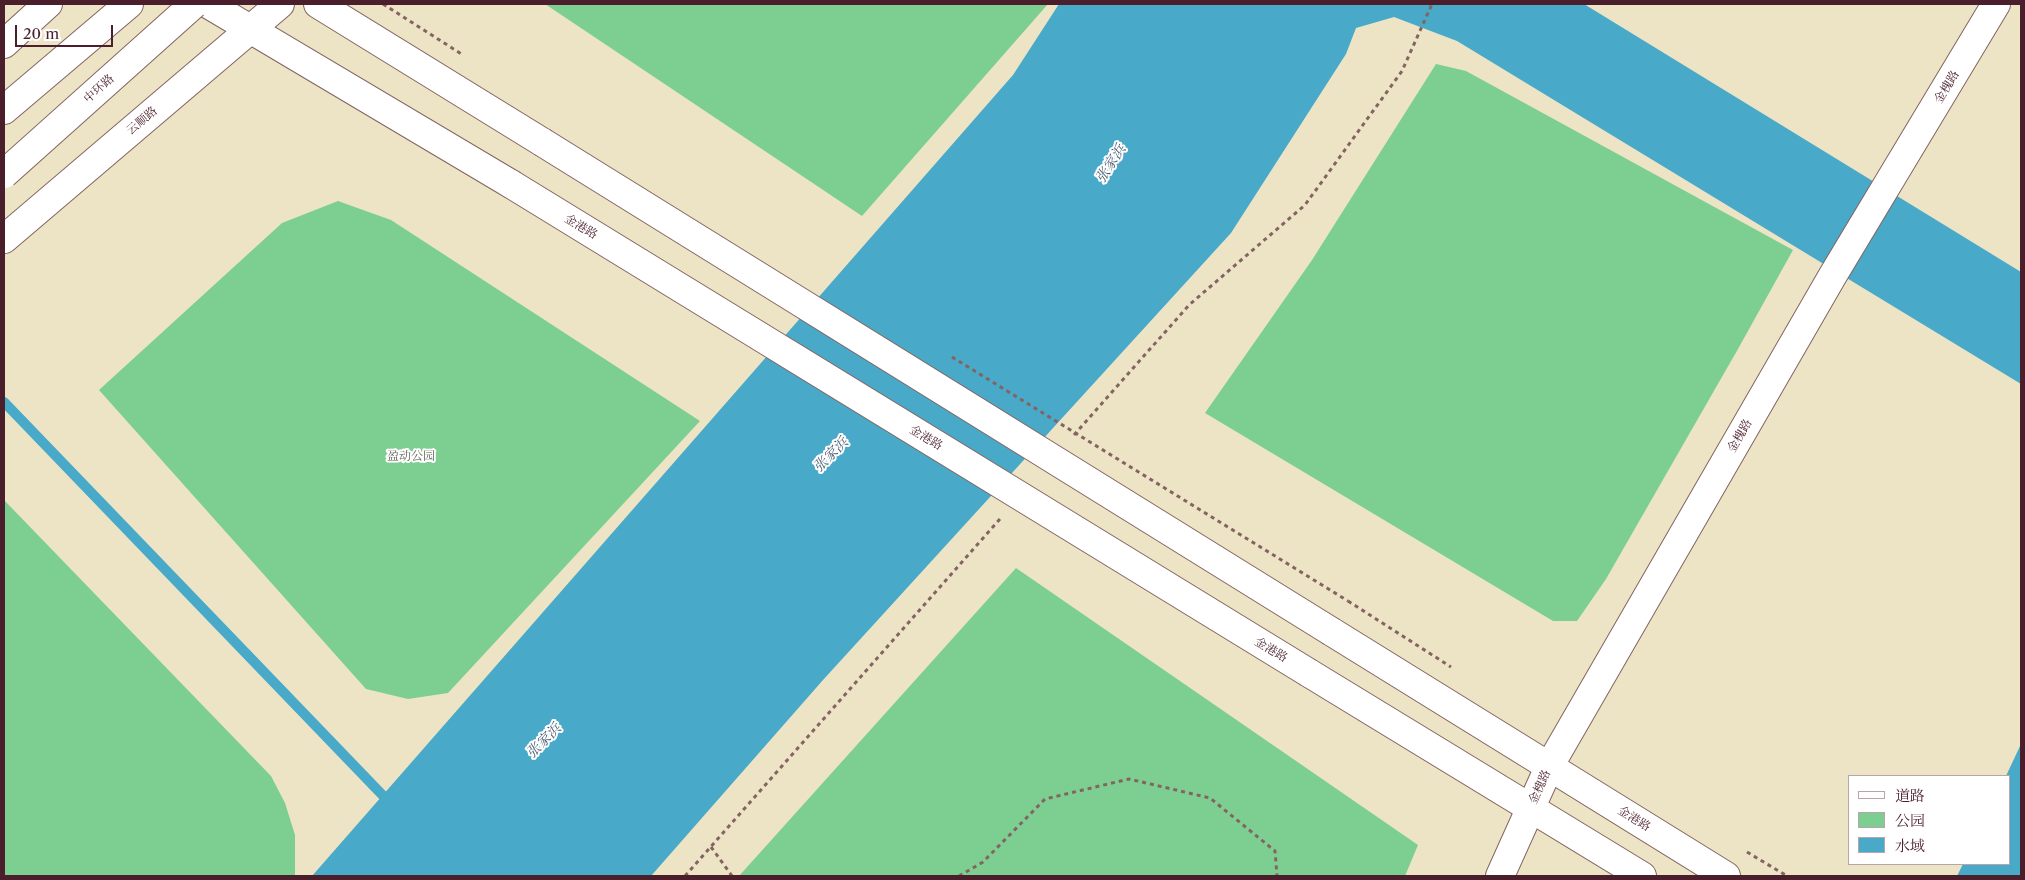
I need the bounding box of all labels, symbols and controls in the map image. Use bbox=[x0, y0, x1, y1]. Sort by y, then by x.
scale bar bbox=[18, 15, 115, 47]
text: 20 m bbox=[23, 24, 59, 43]
street label: 金槐路 bbox=[1932, 68, 1962, 106]
street label: 中环路 bbox=[81, 72, 117, 106]
street label: 云顺路 bbox=[124, 104, 160, 138]
water label: 张家浜 bbox=[1093, 142, 1129, 186]
street label: 金港路 bbox=[562, 212, 600, 242]
street label: 金槐路 bbox=[1725, 417, 1755, 455]
street label: 金港路 bbox=[907, 423, 945, 453]
water label: 张家浜 bbox=[810, 434, 852, 476]
park label: 盈动公园 bbox=[387, 450, 435, 464]
street label: 金港路 bbox=[1252, 635, 1290, 665]
water label: 张家浜 bbox=[523, 720, 565, 762]
street label: 金槐路 bbox=[1526, 768, 1554, 806]
legend bbox=[1848, 775, 2010, 865]
text: 道路 bbox=[1895, 786, 1925, 805]
street label: 金港路 bbox=[1615, 803, 1653, 835]
text: 公园 bbox=[1895, 811, 1925, 830]
text: 水域 bbox=[1895, 836, 1925, 855]

